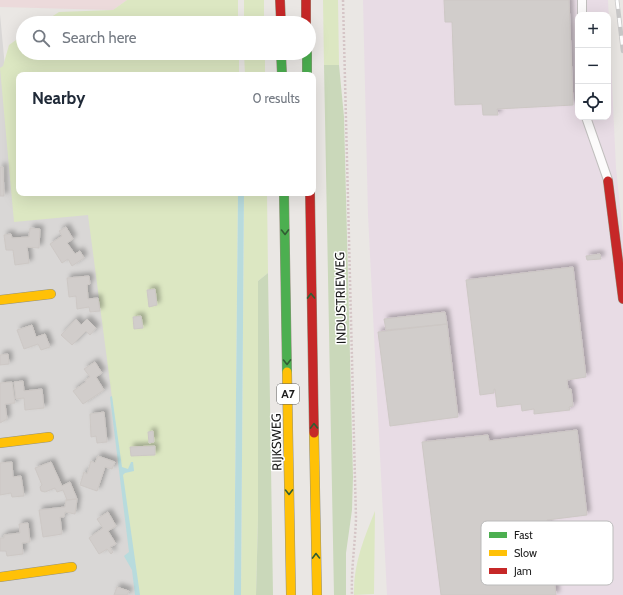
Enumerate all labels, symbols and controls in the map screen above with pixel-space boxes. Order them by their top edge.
map controls [575,12,611,120]
button: + [575,12,611,48]
search box [16,16,316,60]
icon: search [30,27,52,49]
text: Search here [62,29,137,47]
button: − [575,48,611,84]
button: locate [575,84,611,120]
text: Nearby [32,88,85,108]
text: 0 results [252,90,300,106]
one-way arrow [281,229,289,235]
street label: INDUSTRIEWEG [331,251,349,344]
one-way arrow [307,293,316,299]
one-way arrow [283,359,291,365]
road number: A7 [277,384,299,404]
street label: RIJKSWEG [267,413,284,471]
one-way arrow [310,423,318,429]
one-way arrow [285,489,294,495]
legend [481,521,613,585]
text: Fast [514,528,533,542]
text: Slow [514,546,537,560]
one-way arrow [312,553,320,559]
text: Jam [513,564,532,578]

